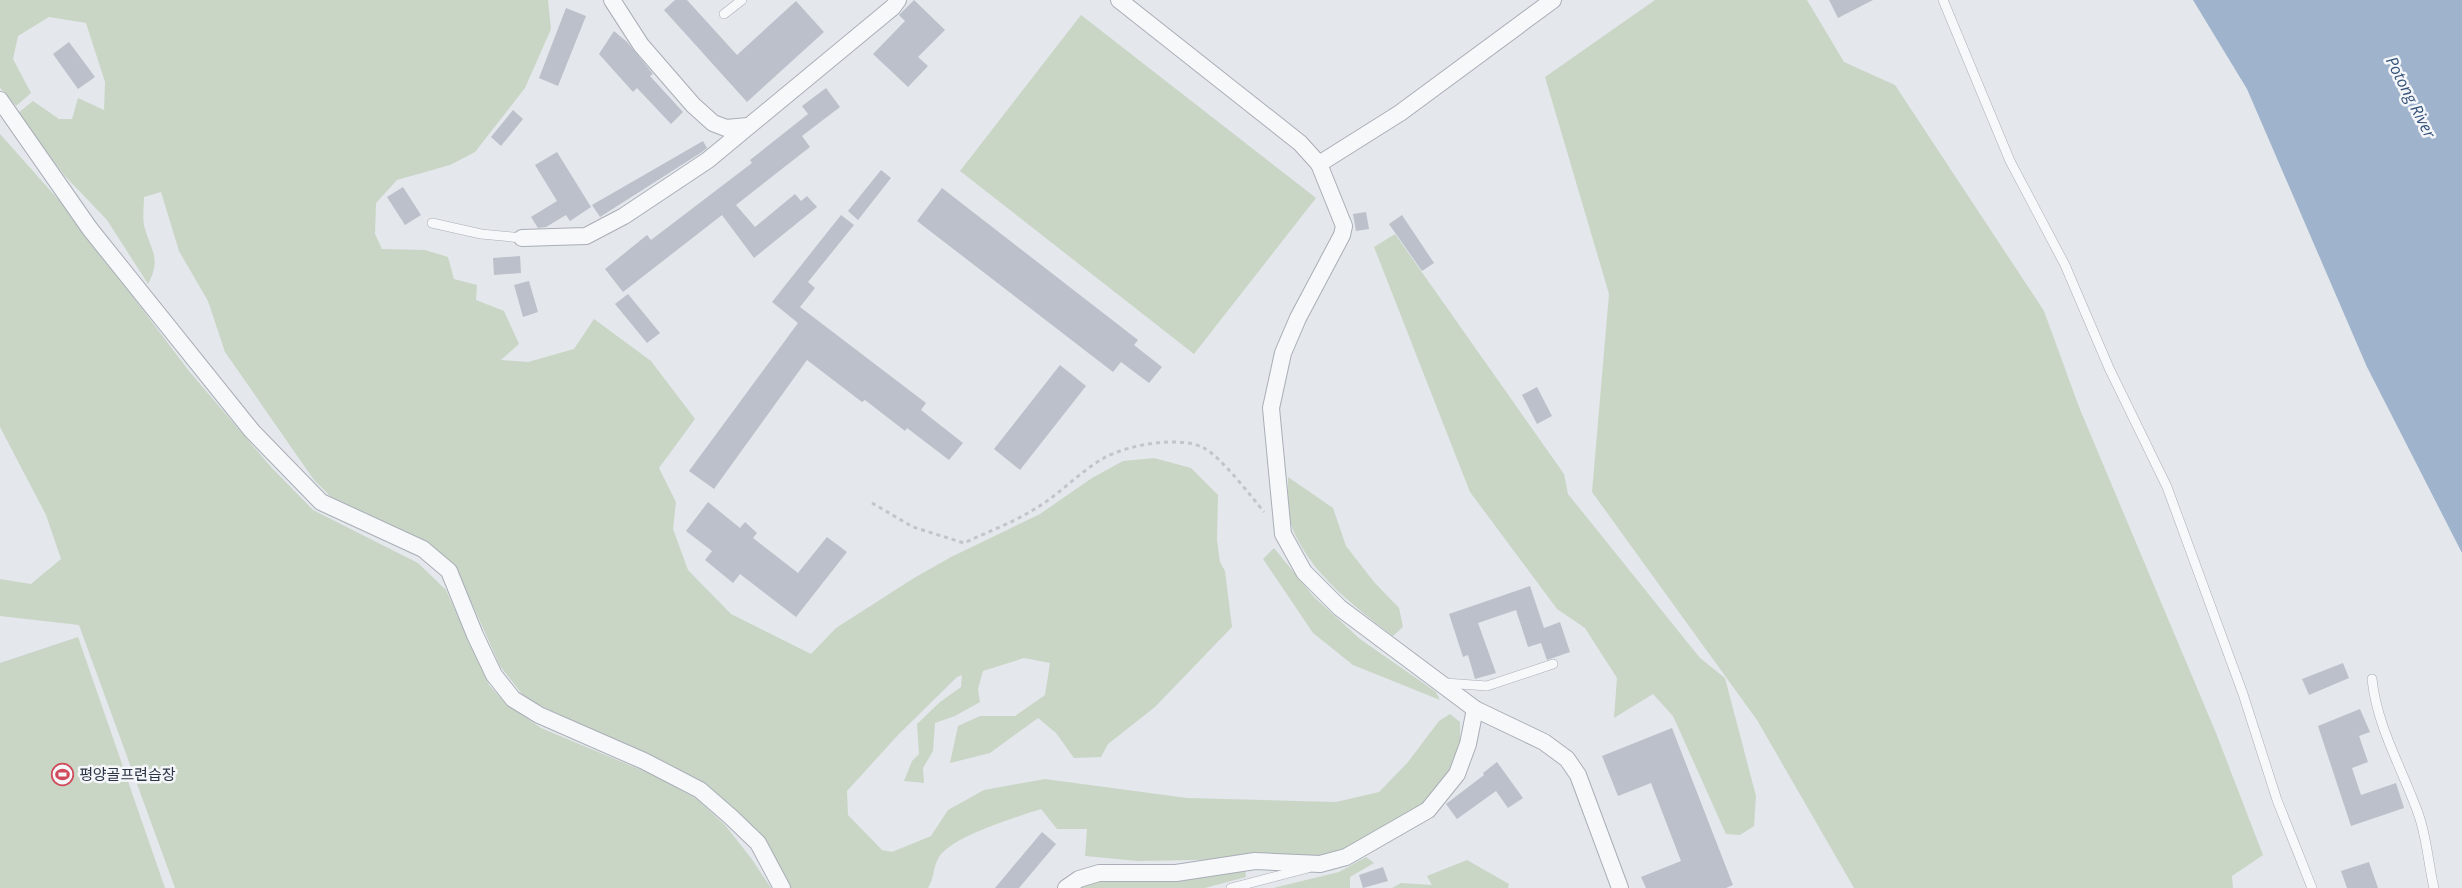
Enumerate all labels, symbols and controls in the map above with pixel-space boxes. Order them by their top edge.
water label: Potong River [2381,52,2441,142]
sports icon: 평양골프련습장 [51,763,75,787]
place label: 평양골프련습장 [79,764,176,784]

